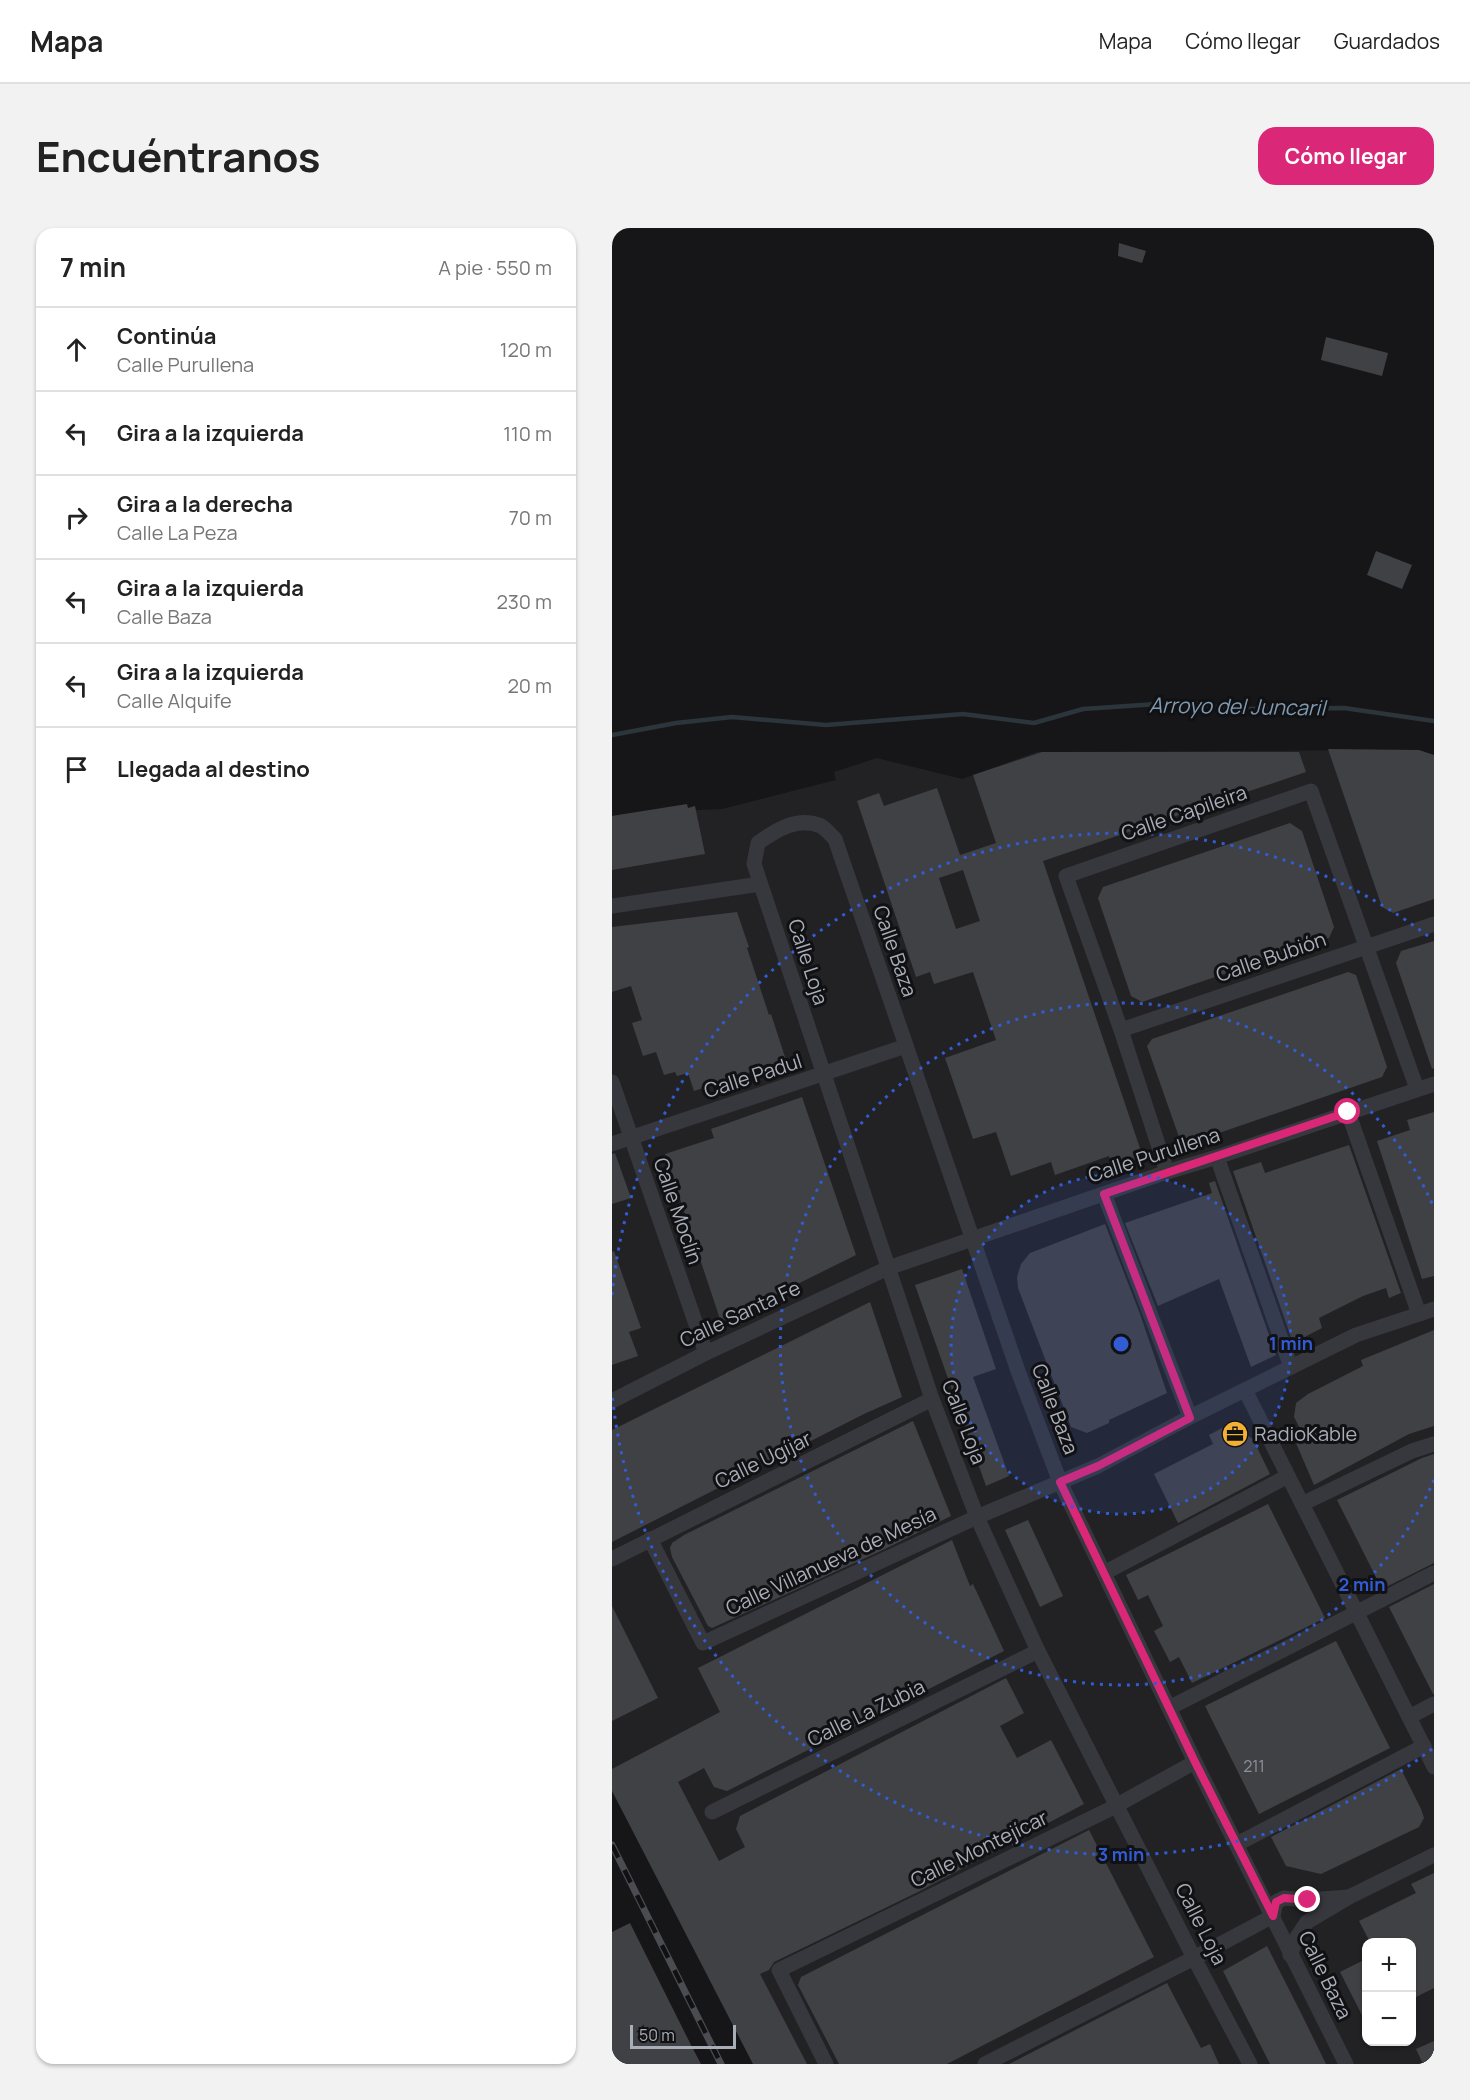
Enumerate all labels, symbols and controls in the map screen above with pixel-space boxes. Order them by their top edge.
text: Mapa [30,22,103,60]
text: Mapa [1099,27,1152,55]
text: Cómo llegar [1185,27,1301,55]
text: Guardados [1334,27,1440,55]
text: Encuéntranos [36,127,321,185]
button: Cómo llegar [1258,127,1434,185]
text: 7 min [60,249,126,285]
text: A pie · 550 m [438,254,552,281]
text: Continúa [117,321,217,351]
icon: ahead [60,333,93,366]
text: 120 m [500,336,552,363]
text: Calle Purullena [117,351,254,378]
icon: left [60,417,93,450]
text: Gira a la izquierda [117,418,304,448]
text: 110 m [503,420,552,447]
text: Gira a la derecha [117,489,293,519]
icon: right [60,501,93,534]
text: 70 m [509,504,552,531]
text: Calle La Peza [117,519,238,546]
text: Gira a la izquierda [117,573,304,603]
icon: left [60,585,93,618]
text: 230 m [496,588,552,615]
text: Calle Baza [117,603,212,630]
text: Gira a la izquierda [117,657,304,687]
icon: left [60,669,93,702]
text: 20 m [507,672,552,699]
text: Calle Alquife [117,687,232,714]
water label: Arroyo del Juncaril [1149,690,1329,722]
icon: arrive [60,753,93,786]
text: Llegada al destino [117,754,310,784]
street label: Calle Capileira [1117,778,1250,847]
street label: Calle Baza [867,902,924,1000]
street label: Calle Loja [782,916,835,1008]
street label: Calle Bubión [1212,925,1330,988]
street label: Calle Padul [700,1047,805,1104]
route start [1334,1098,1360,1124]
street label: Calle Purullena [1084,1120,1223,1189]
street label: Calle Moclín [648,1154,709,1268]
street label: Calle Santa Fe [675,1274,805,1353]
text: 1 min [1269,1331,1313,1355]
centre of rings [1111,1334,1131,1354]
street label: Calle Baza [1026,1360,1085,1458]
street label: Calle Loja [936,1376,993,1468]
office icon: RadioKable [1220,1419,1250,1449]
place label: RadioKable [1254,1420,1357,1447]
street label: Calle Ugíjar [710,1425,816,1495]
street label: Calle Villanueva de Mesía [721,1500,940,1621]
text: 2 min [1339,1572,1385,1596]
street label: Calle La Zubia [803,1672,929,1753]
house number: 211 [1243,1755,1265,1777]
street label: Calle Montejícar [906,1804,1052,1893]
text: 3 min [1098,1842,1144,1866]
street label: Calle Loja [1169,1878,1234,1969]
route end [1294,1886,1320,1912]
street label: Calle Baza [1293,1926,1358,2023]
map controls [1362,1938,1416,2046]
button: + [1362,1938,1416,1992]
button: − [1362,1992,1416,2046]
scale bar [630,2022,736,2050]
text: 50 m [639,2024,675,2046]

